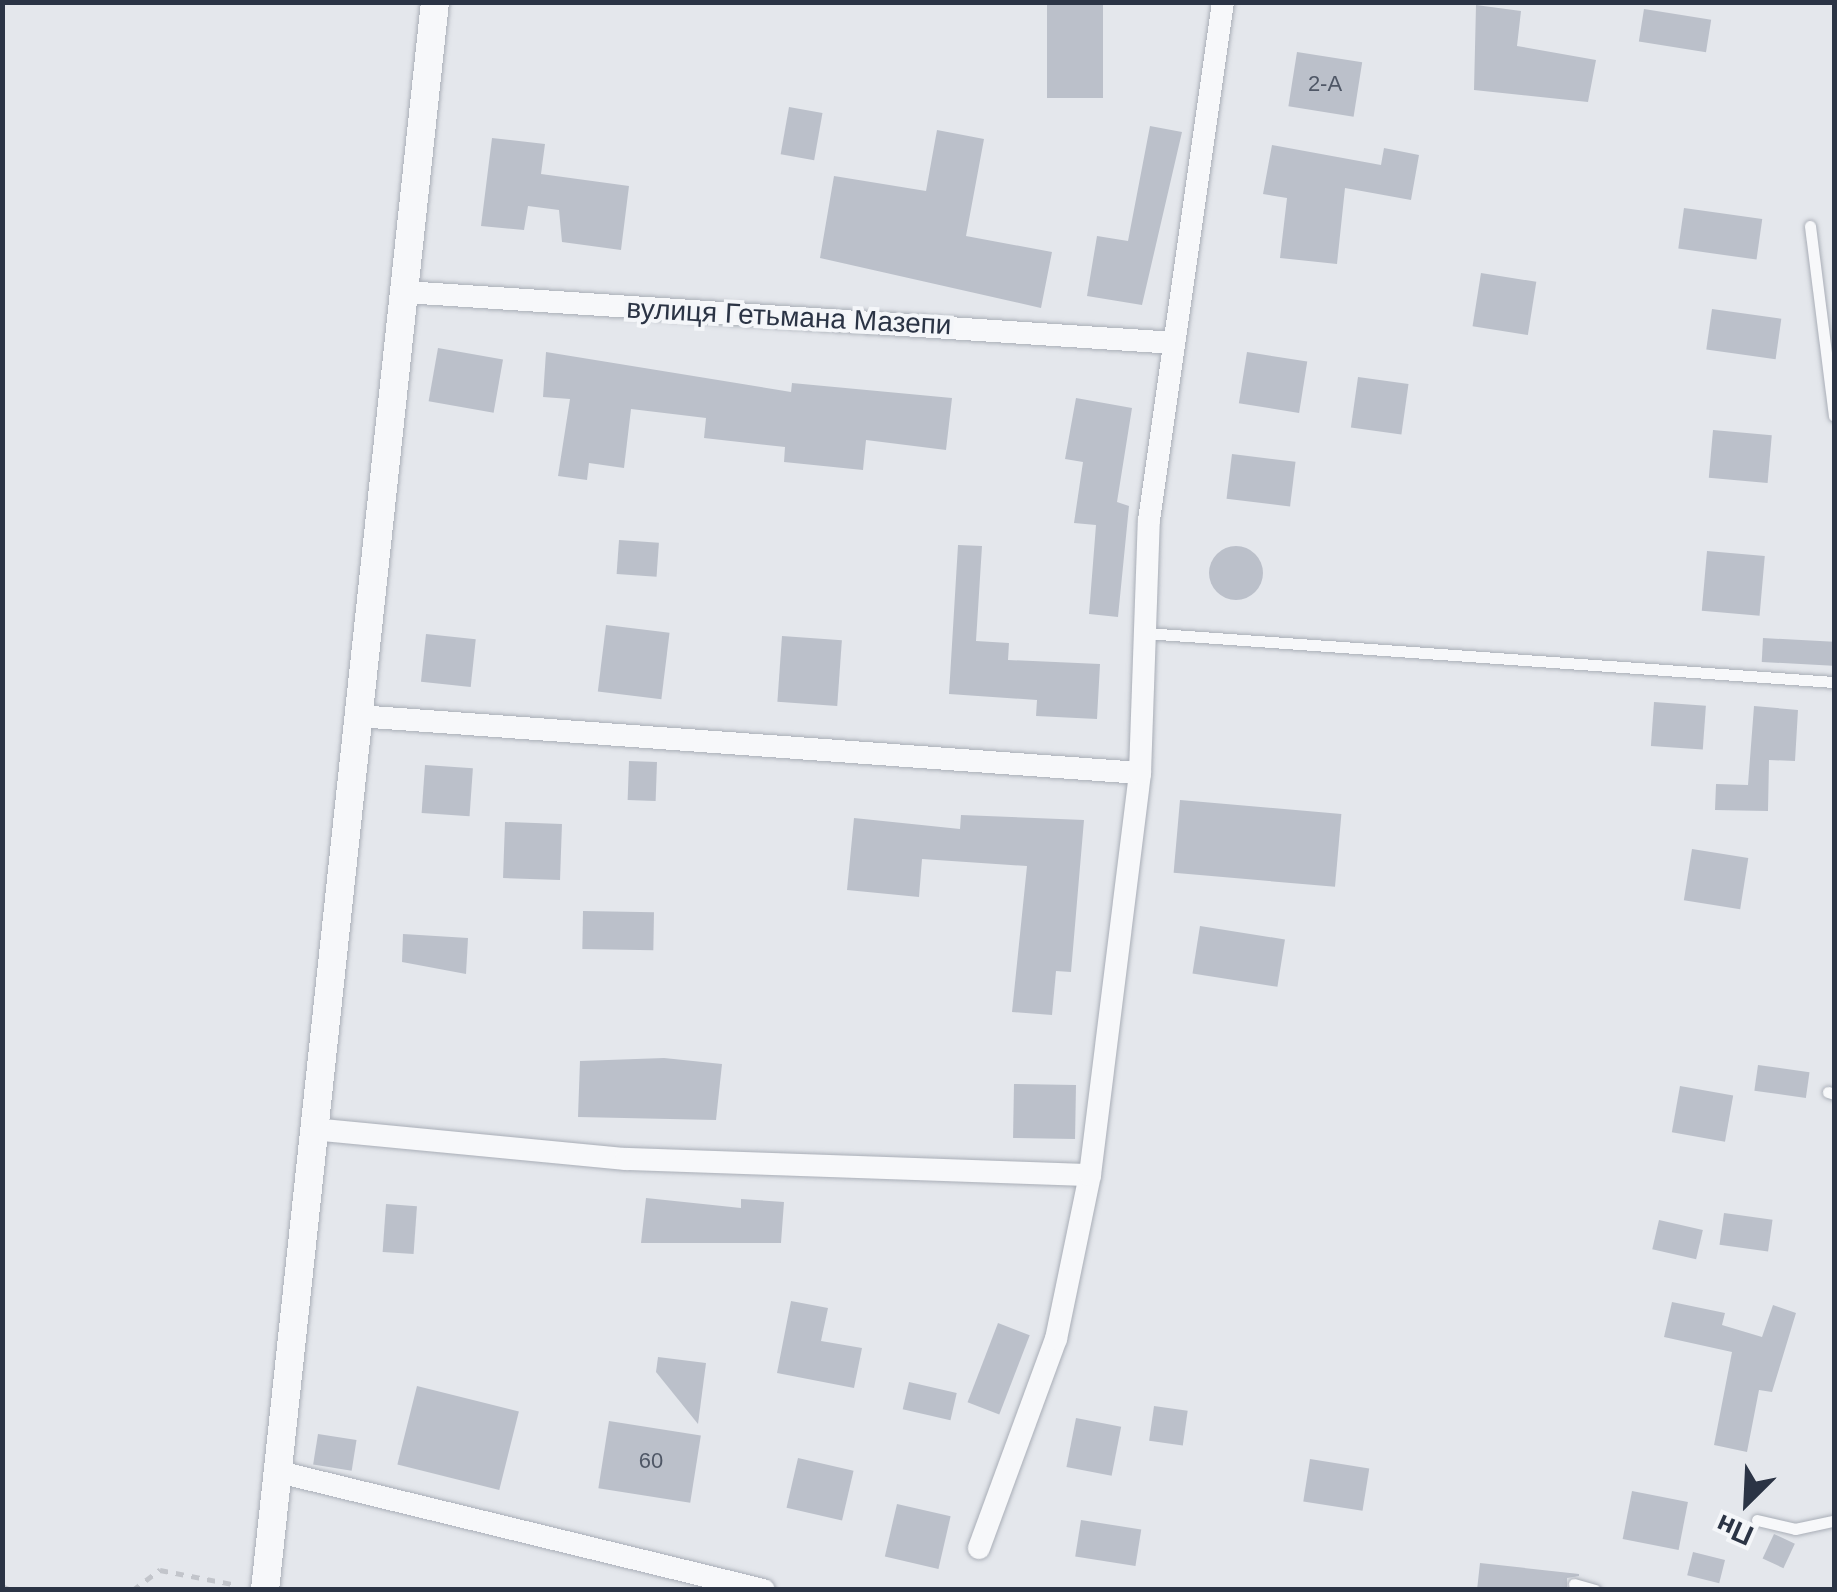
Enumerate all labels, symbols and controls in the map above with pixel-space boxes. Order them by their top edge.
house number: 2-А [1308,71,1342,97]
street label: вулиця Гетьмана Мазепи [626,292,952,342]
house number: 60 [639,1448,663,1474]
north arrow [1697,1452,1797,1552]
text: Пн [1711,1508,1758,1552]

